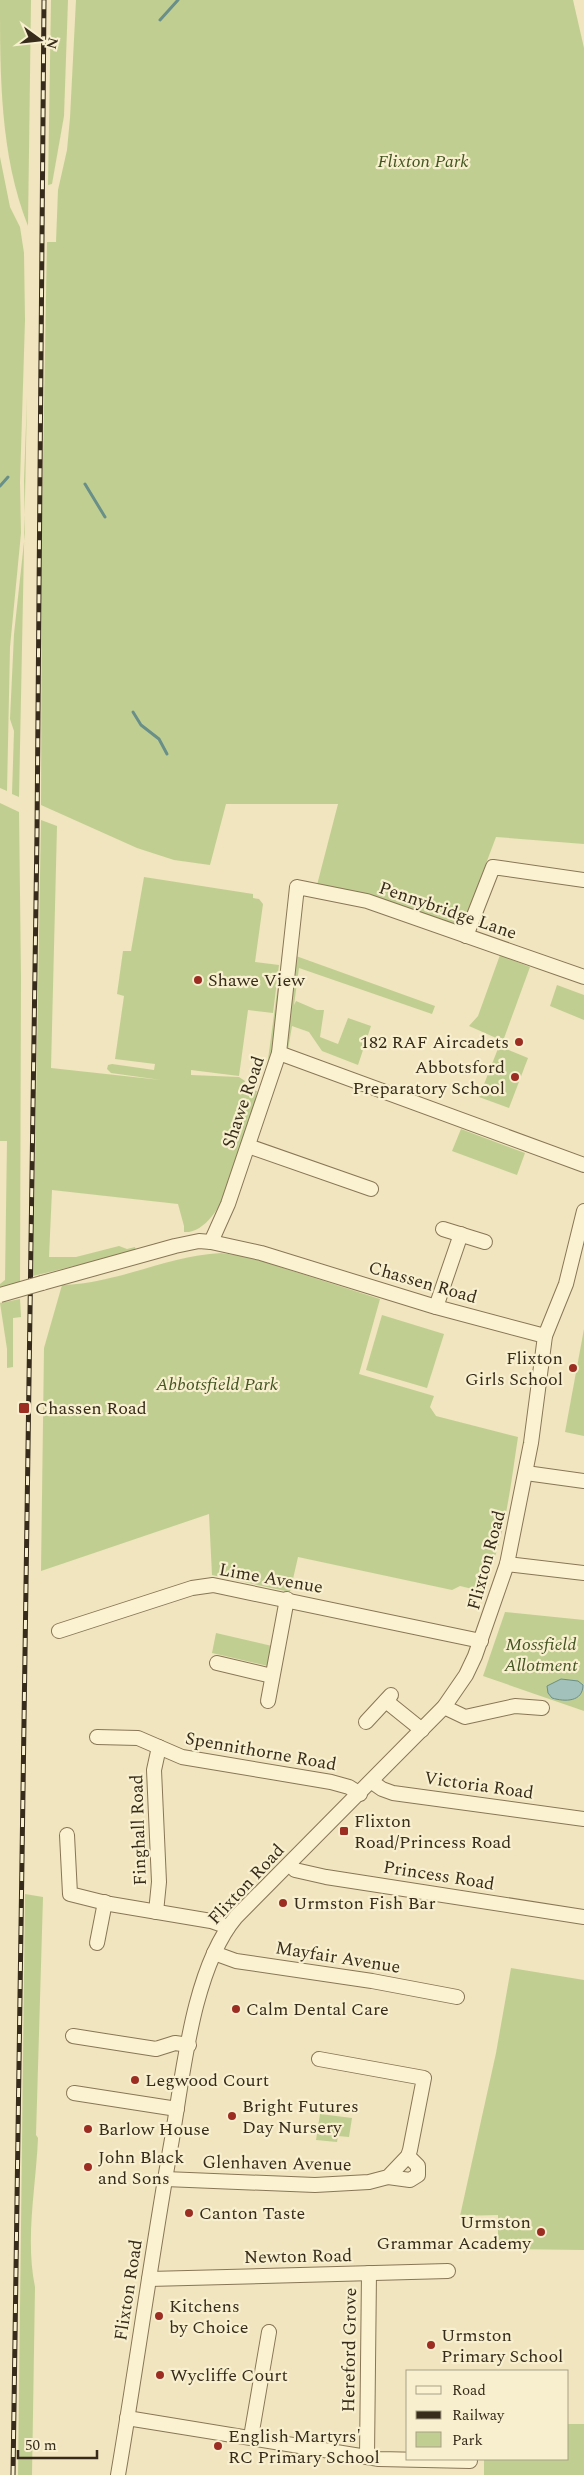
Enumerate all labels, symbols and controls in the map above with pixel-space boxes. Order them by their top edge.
north arrow [15,15,65,65]
text: N [40,35,64,51]
park label: Flixton Park [377,148,469,175]
street label: Pennybridge Lane [375,874,521,947]
place label: Shawe View [208,967,305,994]
marker: Shawe View [192,974,204,986]
place label: 182 RAF Aircadets [360,1029,509,1056]
marker: 182 RAF Aircadets [513,1036,525,1048]
street label: Shawe Road [215,1052,272,1152]
place label: Abbotsford Preparatory School [352,1054,505,1102]
marker: Abbotsford Preparatory School [509,1071,521,1083]
street label: Chassen Road [365,1254,480,1311]
place label: Flixton Girls School [465,1345,563,1393]
marker: Flixton Girls School [567,1362,579,1374]
park label: Abbotsfield Park [155,1371,279,1398]
place label: Chassen Road [35,1395,147,1422]
marker: Chassen Road [17,1401,31,1415]
street label: Flixton Road [460,1507,513,1613]
street label: Lime Avenue [217,1556,325,1601]
park label: Mossfield Allotment [503,1631,578,1679]
street label: Spennithorne Road [183,1725,339,1778]
street label: Victoria Road [422,1764,535,1807]
street label: Finghall Road [123,1774,154,1886]
place label: Flixton Road/Princess Road [354,1808,511,1856]
marker: Flixton Road/Princess Road [338,1825,350,1837]
street label: Flixton Road [202,1838,291,1931]
street label: Princess Road [381,1853,497,1898]
place label: Urmston Fish Bar [293,1890,436,1917]
marker: Urmston Fish Bar [277,1897,289,1909]
street label: Mayfair Avenue [273,1934,402,1981]
place label: Calm Dental Care [246,1996,389,2023]
marker: Calm Dental Care [230,2003,242,2015]
place label: Legwood Court [145,2067,269,2094]
marker: Legwood Court [129,2074,141,2086]
place label: Bright Futures Day Nursery [242,2093,359,2141]
marker: Bright Futures Day Nursery [226,2110,238,2122]
place label: Barlow House [98,2116,210,2143]
marker: Barlow House [82,2123,94,2135]
place label: John Black and Sons [98,2144,184,2192]
street label: Glenhaven Avenue [202,2149,352,2178]
marker: John Black and Sons [82,2161,94,2173]
place label: Canton Taste [199,2200,305,2227]
marker: Canton Taste [183,2207,195,2219]
place label: Urmston Grammar Academy [376,2209,532,2257]
marker: Urmston Grammar Academy [535,2226,547,2238]
street label: Flixton Road [107,2238,150,2343]
street label: Newton Road [244,2242,352,2271]
street label: Hereford Grove [335,2287,364,2413]
place label: Kitchens by Choice [169,2293,248,2341]
marker: Kitchens by Choice [153,2310,165,2322]
place label: Urmston Primary School [441,2322,563,2370]
marker: Urmston Primary School [425,2339,437,2351]
place label: Wycliffe Court [170,2362,288,2389]
marker: Wycliffe Court [154,2369,166,2381]
legend [406,2370,569,2460]
text: Road [452,2379,486,2402]
text: Railway [452,2404,505,2427]
place label: English Martyrs' RC Primary School [228,2423,380,2471]
scale bar [18,2428,96,2460]
text: Park [452,2429,483,2452]
text: 50 m [25,2434,57,2457]
marker: English Martyrs' RC Primary School [212,2440,224,2452]

